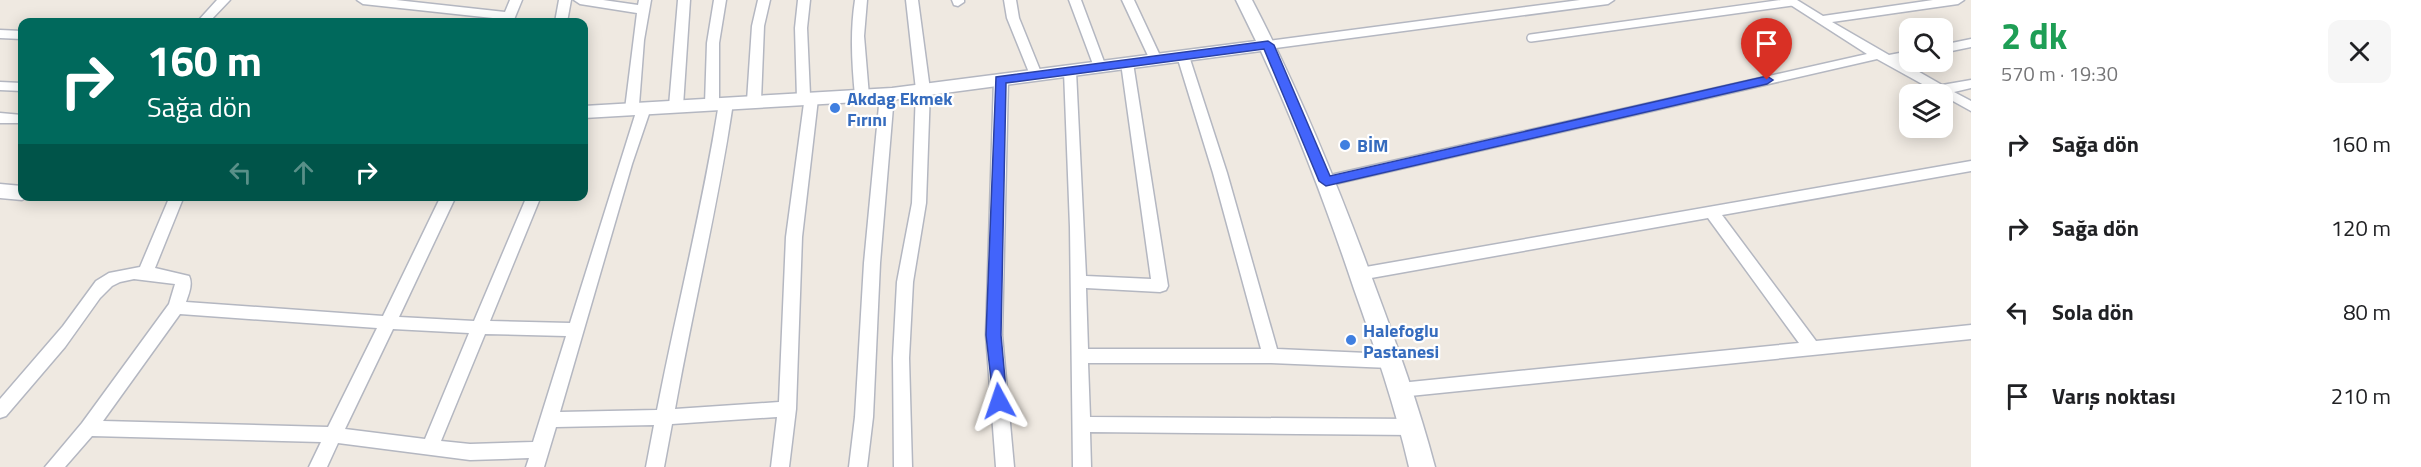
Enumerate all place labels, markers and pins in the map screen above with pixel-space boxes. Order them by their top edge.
pin [1741,18,1792,80]
place label: Akdag Ekmek Fırını [847,85,953,133]
marker: Akdag Ekmek Fırını [828,101,842,115]
place label: BİM [1357,132,1389,159]
marker: BİM [1338,138,1352,152]
place label: Halefoglu Pastanesi [1363,317,1439,365]
marker: Halefoglu Pastanesi [1344,333,1358,347]

